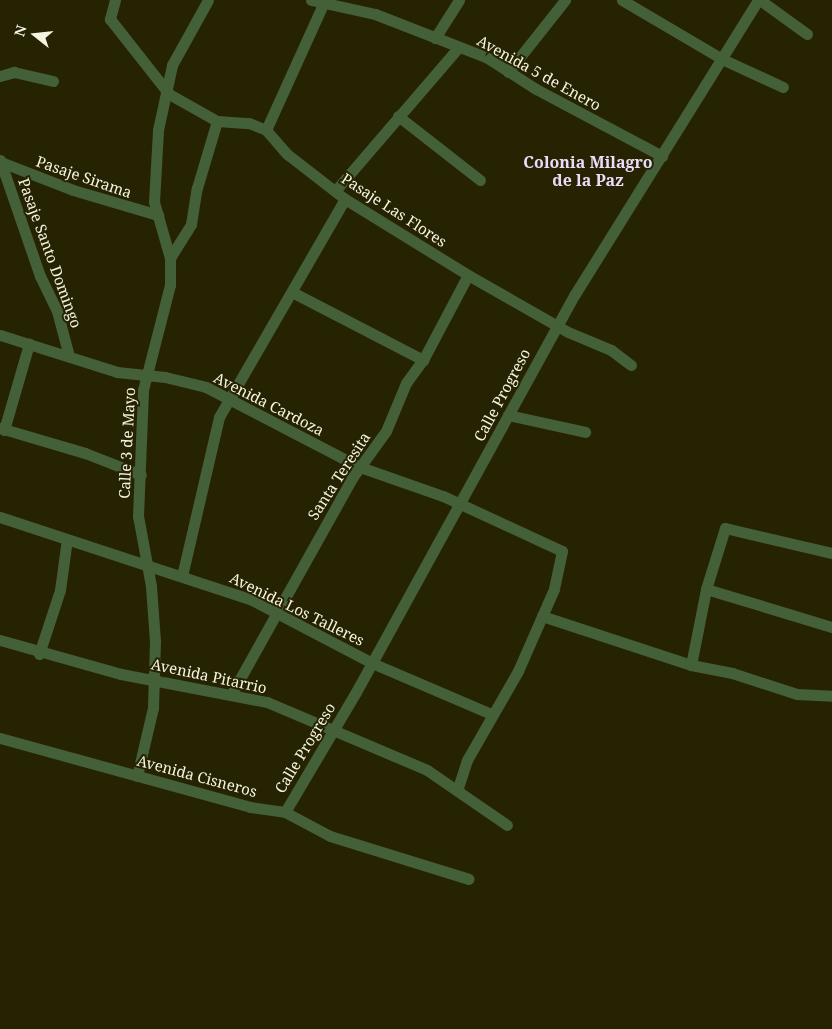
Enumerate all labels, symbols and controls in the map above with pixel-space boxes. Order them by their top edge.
north arrow [10,10,60,60]
text: N [9,23,31,39]
street label: Avenida 5 de Enero [474,32,604,114]
street label: Pasaje Sirama [34,152,134,202]
district label: Colonia Milagro de la Paz [523,152,653,190]
street label: Pasaje Las Flores [338,169,450,251]
street label: Pasaje Santo Domingo [14,176,86,330]
street label: Calle Progreso [470,346,534,444]
street label: Avenida Cardoza [211,368,327,440]
street label: Calle 3 de Mayo [115,387,139,499]
street label: Santa Teresita [304,429,374,523]
street label: Avenida Los Talleres [227,569,367,649]
street label: Avenida Pitarrio [150,655,268,697]
street label: Calle Progreso [271,700,339,796]
street label: Avenida Cisneros [135,751,259,801]

